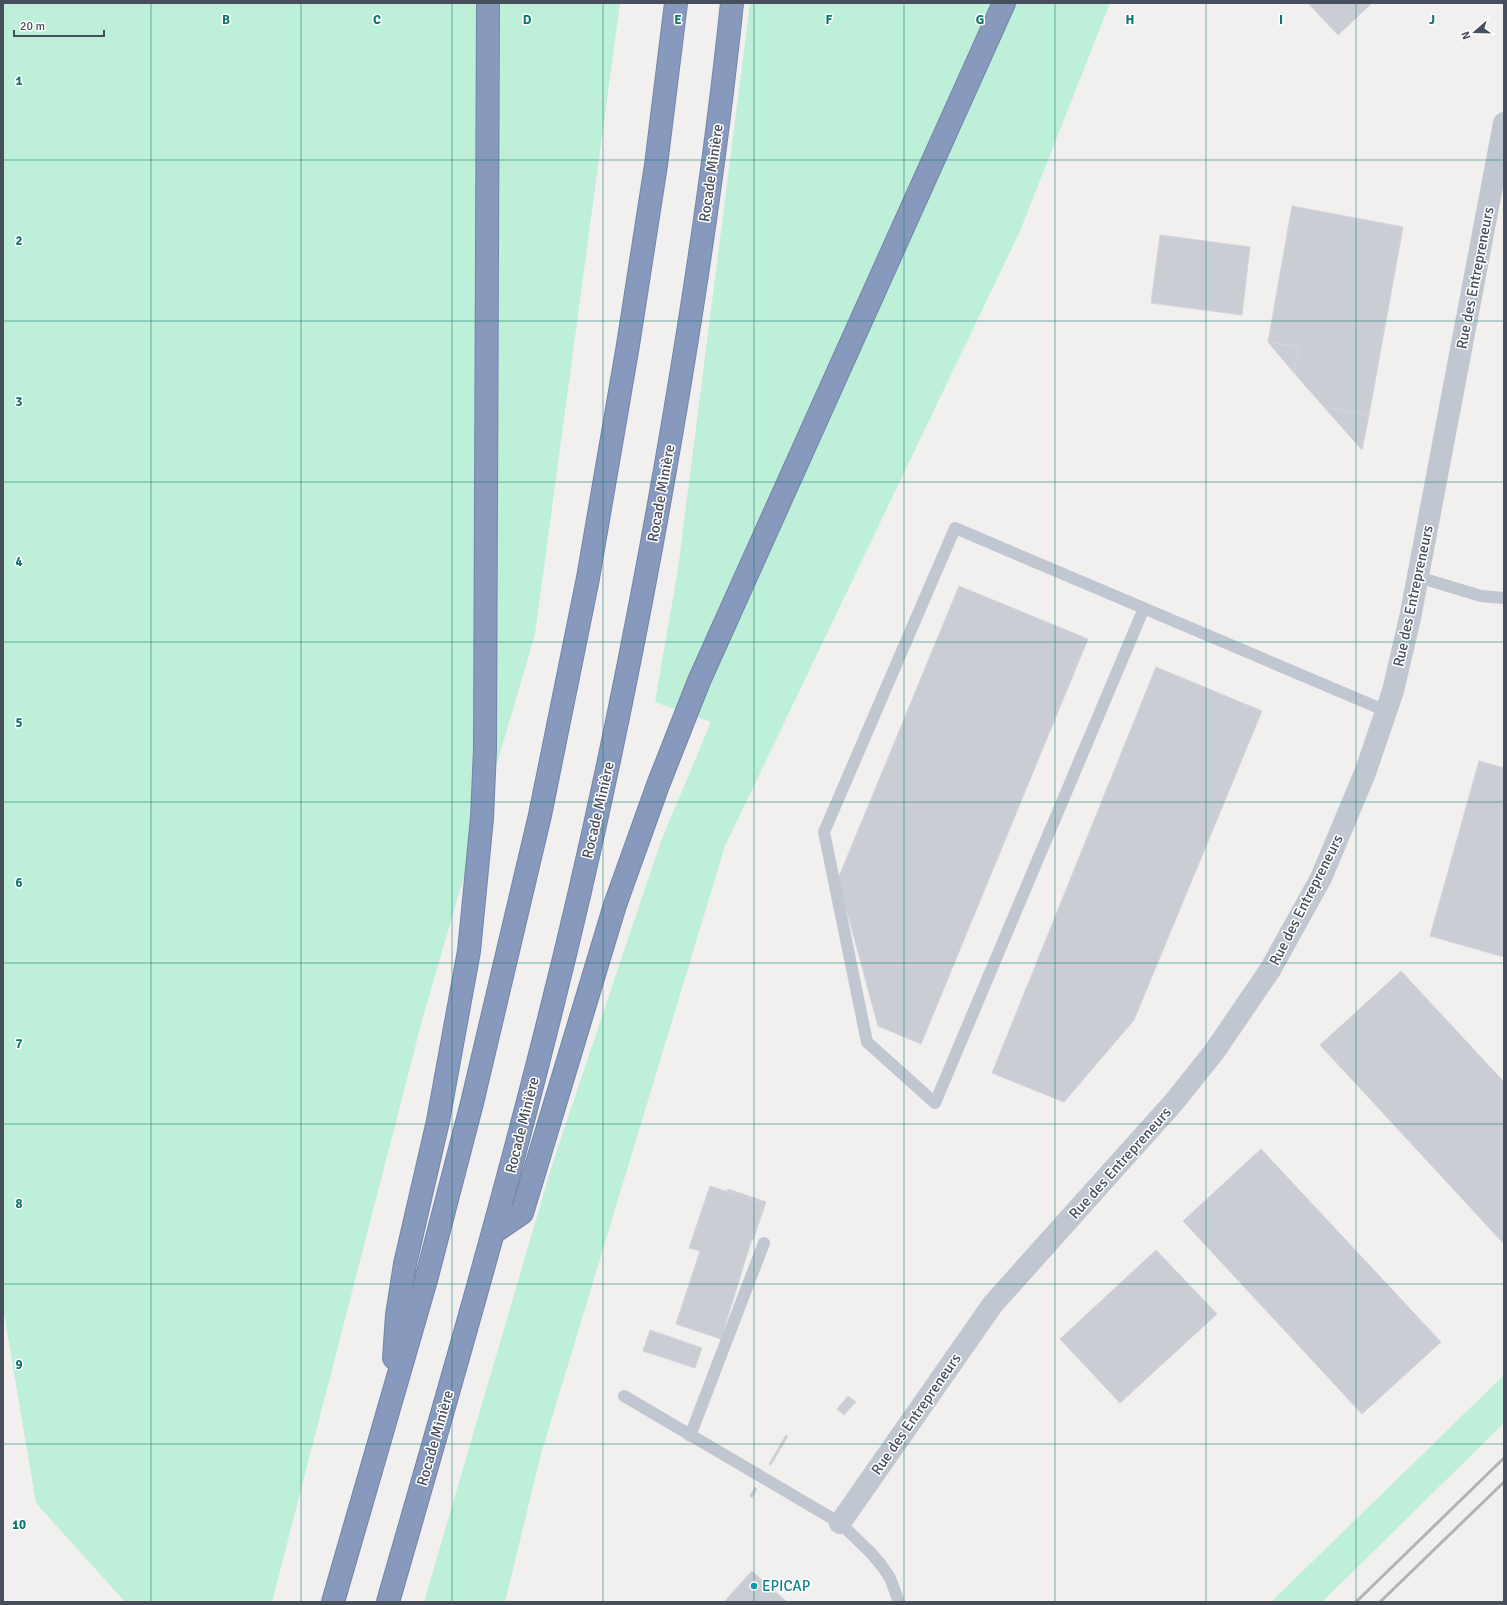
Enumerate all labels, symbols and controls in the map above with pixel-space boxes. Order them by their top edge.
scale bar [14,12,104,38]
text: B [222,12,230,28]
text: C [373,12,381,28]
text: D [523,12,532,28]
text: E [674,12,682,28]
text: F [826,12,833,28]
text: G [976,12,984,28]
text: H [1126,12,1134,28]
text: I [1279,12,1283,28]
text: J [1429,12,1435,28]
north arrow [1455,12,1495,52]
text: 20 m [20,19,45,34]
text: N [1459,29,1473,41]
text: 1 [15,73,23,89]
street label: Rocade Minière [695,123,727,223]
street label: Rue des Entrepreneurs [1452,205,1498,351]
text: 2 [15,233,23,249]
text: 3 [15,394,23,410]
street label: Rocade Minière [644,443,678,543]
street label: Rue des Entrepreneurs [1389,523,1437,668]
text: 4 [15,554,23,570]
text: 5 [15,715,23,731]
street label: Rocade Minière [578,760,618,860]
street label: Rue des Entrepreneurs [1265,831,1347,968]
text: 6 [15,875,23,891]
text: 7 [15,1036,23,1052]
street label: Rocade Minière [501,1075,543,1175]
street label: Rue des Entrepreneurs [1065,1103,1175,1223]
text: 8 [15,1196,23,1212]
street label: Rue des Entrepreneurs [867,1349,965,1478]
text: 9 [15,1357,23,1373]
street label: Rocade Minière [413,1388,457,1488]
text: 10 [12,1517,26,1533]
place label: EPICAP [762,1577,810,1595]
marker: EPICAP [749,1581,759,1591]

